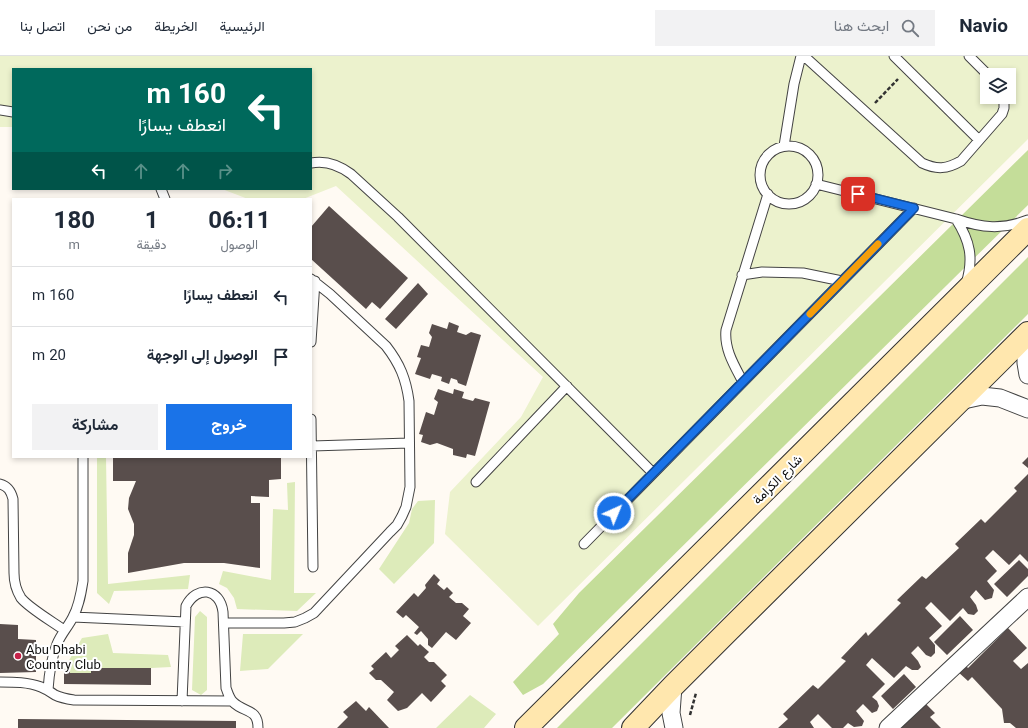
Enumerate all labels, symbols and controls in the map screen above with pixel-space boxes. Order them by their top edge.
search box [655,10,935,46]
text: Navio [959,13,1008,42]
text: ابحث هنا [834,16,889,39]
text: اتصل بنا [20,17,65,39]
text: من نحن [87,17,132,39]
text: الخريطة [154,17,198,39]
text: الرئيسية [220,17,265,39]
icon: search [899,17,921,39]
map controls [980,68,1016,104]
button: layers [980,68,1016,104]
text: 160 m [146,74,226,118]
icon: left [240,84,292,136]
text: انعطف يسارًا [138,113,226,141]
icon: left [88,160,110,182]
icon: ahead [130,160,152,182]
icon: ahead [172,160,194,182]
icon: right [214,160,236,182]
pin [841,177,875,211]
icon: arrive [847,183,869,205]
text: 180 [54,203,95,241]
text: 1 [145,203,158,241]
text: 06:11 [208,203,270,241]
text: m [69,236,80,256]
text: دقيقة [137,236,167,256]
text: الوصول [221,236,258,256]
text: 160 m [32,285,74,308]
text: انعطف يسارًا [183,285,258,308]
icon: left [270,286,292,308]
text: 20 m [32,345,66,368]
text: الوصول إلى الوجهة [147,345,258,368]
icon: arrive [270,346,292,368]
button: مشاركة [32,404,158,450]
button: خروج [166,404,292,450]
street label: شارع الكرامة [749,451,808,510]
position arrow [593,492,635,534]
place label: Abu Dhabi Country Club [26,641,101,676]
marker: Abu Dhabi Country Club [13,651,23,661]

